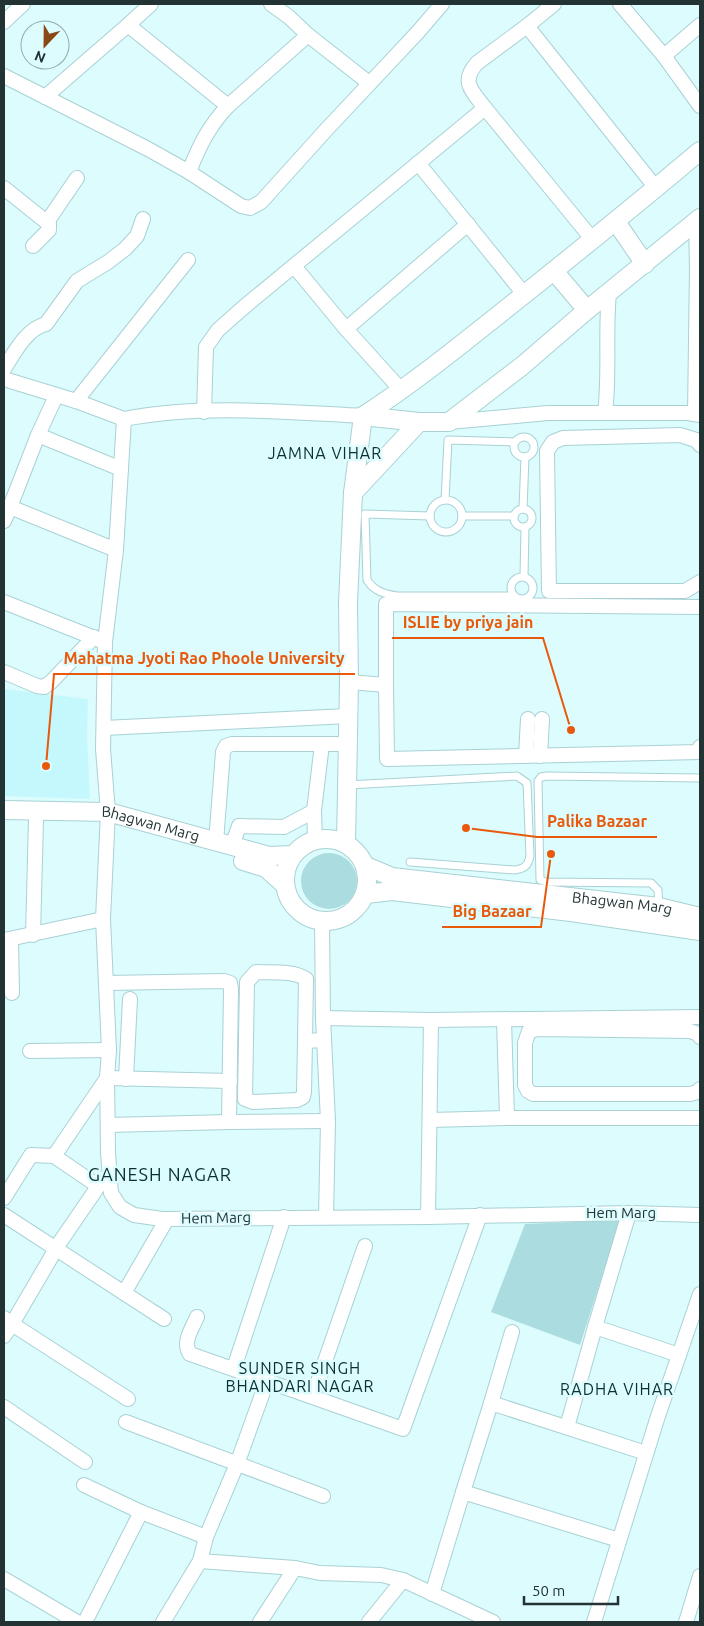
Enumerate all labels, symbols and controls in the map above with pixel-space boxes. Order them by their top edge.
north arrow [20,20,70,70]
text: N [32,48,48,66]
district label: JAMNA VIHAR [268,444,382,462]
callout: ISLIE by priya jain [392,607,543,638]
text: ISLIE by priya jain [403,613,533,631]
callout: Mahatma Jyoti Rao Phoole University [54,643,355,674]
text: Mahatma Jyoti Rao Phoole University [64,649,345,667]
street label: Bhagwan Marg [101,803,201,845]
callout: Palika Bazaar [537,806,657,837]
text: Palika Bazaar [547,812,647,830]
street label: Bhagwan Marg [571,888,674,918]
callout: Big Bazaar [442,896,541,927]
text: Big Bazaar [452,902,532,920]
district label: GANESH NAGAR [88,1164,232,1184]
street label: Hem Marg [586,1204,656,1221]
street label: Hem Marg [181,1208,251,1227]
district label: SUNDER SINGH BHANDARI NAGAR [225,1359,375,1395]
district label: RADHA VIHAR [560,1380,674,1398]
scale bar [524,1574,618,1606]
text: 50 m [532,1582,565,1599]

